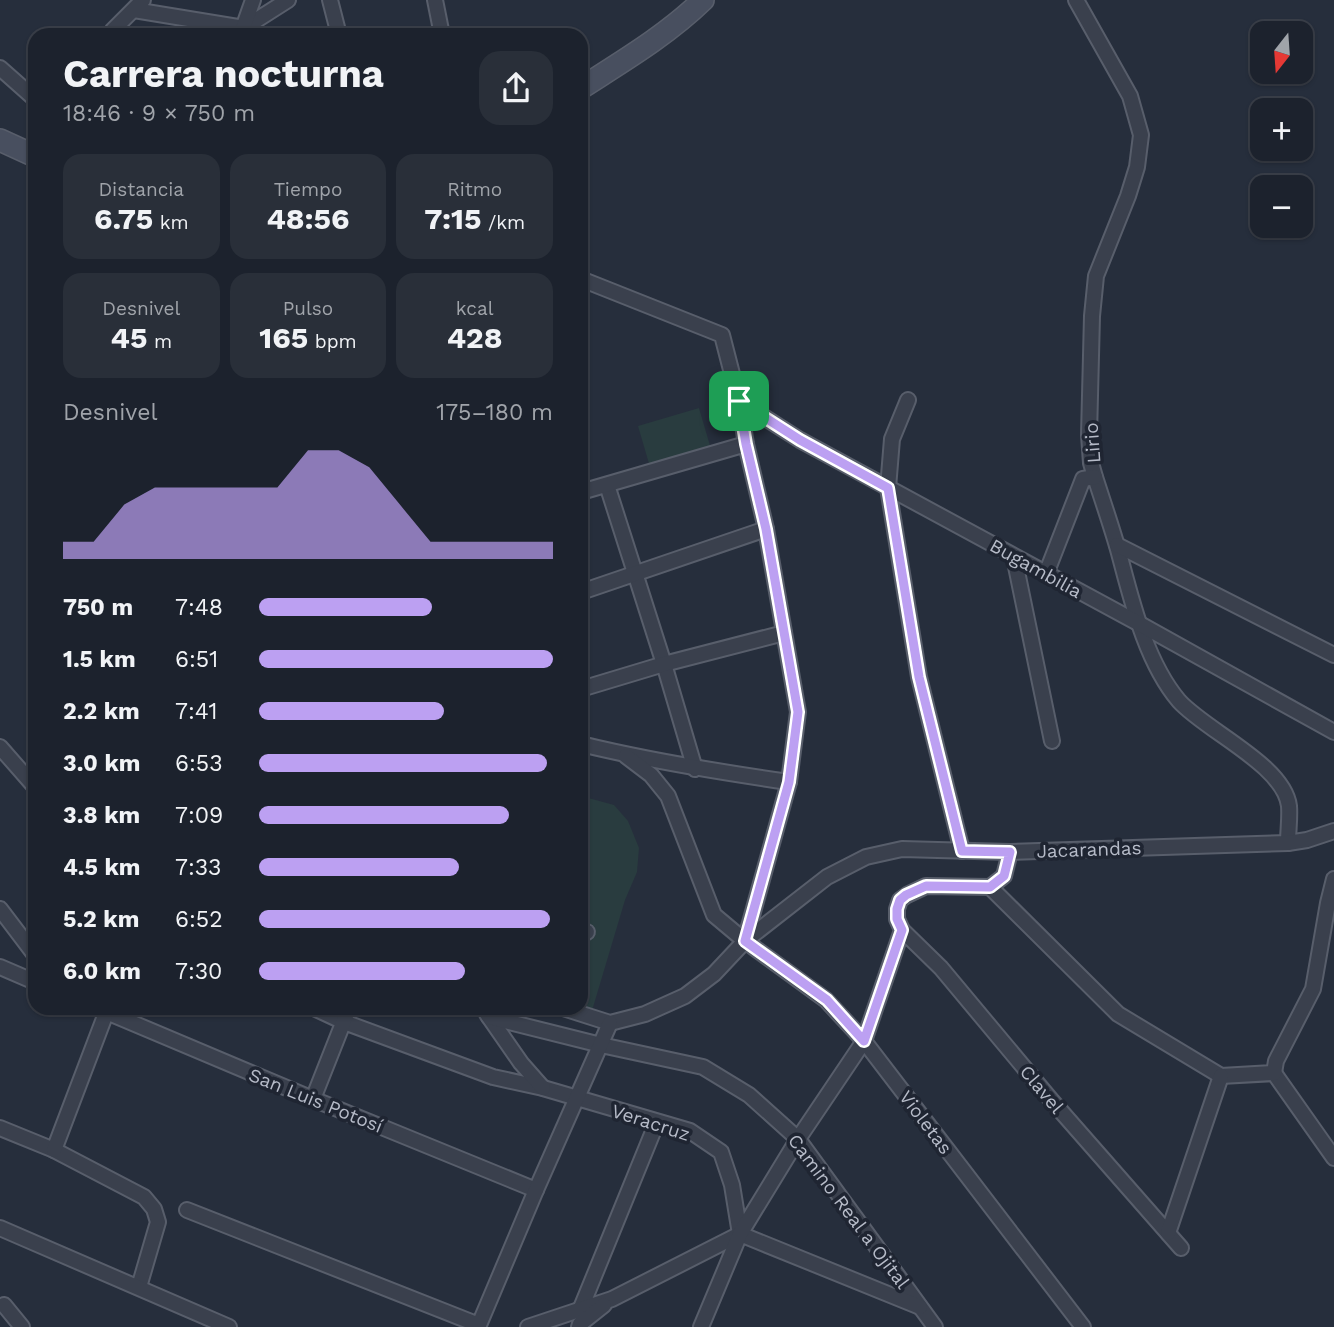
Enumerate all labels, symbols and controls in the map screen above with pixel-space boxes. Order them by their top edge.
north arrow [1250,21,1312,84]
map controls [1250,21,1313,238]
button: share [479,51,553,125]
text: Carrera nocturna [63,52,384,96]
button: + [1250,98,1313,161]
text: 18:46 · 9 × 750 m [63,100,255,127]
button: − [1250,175,1313,238]
text: Distancia [99,178,184,201]
text: Tiempo [274,178,342,201]
text: Ritmo [447,178,502,201]
text: 6.75 [94,201,153,236]
text: 48:56 [266,201,350,236]
text: 7:15 [424,201,481,236]
text: km [153,211,189,234]
text: /km [481,211,525,234]
text: Desnivel [102,297,180,320]
text: Pulso [283,297,333,320]
text: kcal [456,297,493,320]
text: 45 [111,320,147,355]
text: 165 [259,320,308,355]
text: 428 [447,320,503,355]
text: m [147,330,172,353]
text: bpm [308,330,357,353]
pin [709,371,769,431]
icon: arrive [720,382,758,420]
text: Desnivel [63,399,158,426]
text: 175–180 m [436,399,553,426]
street label: Lirio [1080,422,1105,464]
street label: Bugambilia [986,534,1086,603]
text: 750 m [63,594,133,621]
text: 7:48 [175,594,223,621]
text: 1.5 km [63,646,136,673]
text: 6:51 [175,646,218,673]
text: 2.2 km [63,698,140,725]
text: 7:41 [175,698,217,725]
text: 3.0 km [63,750,140,777]
text: 6:53 [175,750,223,777]
text: 3.8 km [63,802,140,829]
text: 7:09 [175,802,223,829]
street label: Jacarandas [1036,836,1142,863]
text: 4.5 km [63,854,140,881]
text: 7:33 [175,854,222,881]
text: 5.2 km [63,906,139,933]
text: 6:52 [175,906,223,933]
text: 6.0 km [63,958,141,985]
text: 7:30 [175,958,222,985]
street label: Clavel [1015,1061,1069,1118]
street label: San Luis Potosí [245,1063,386,1138]
street label: Violetas [894,1086,957,1159]
street label: Veracruz [609,1099,693,1146]
street label: Camino Real a Ojital [783,1129,914,1293]

